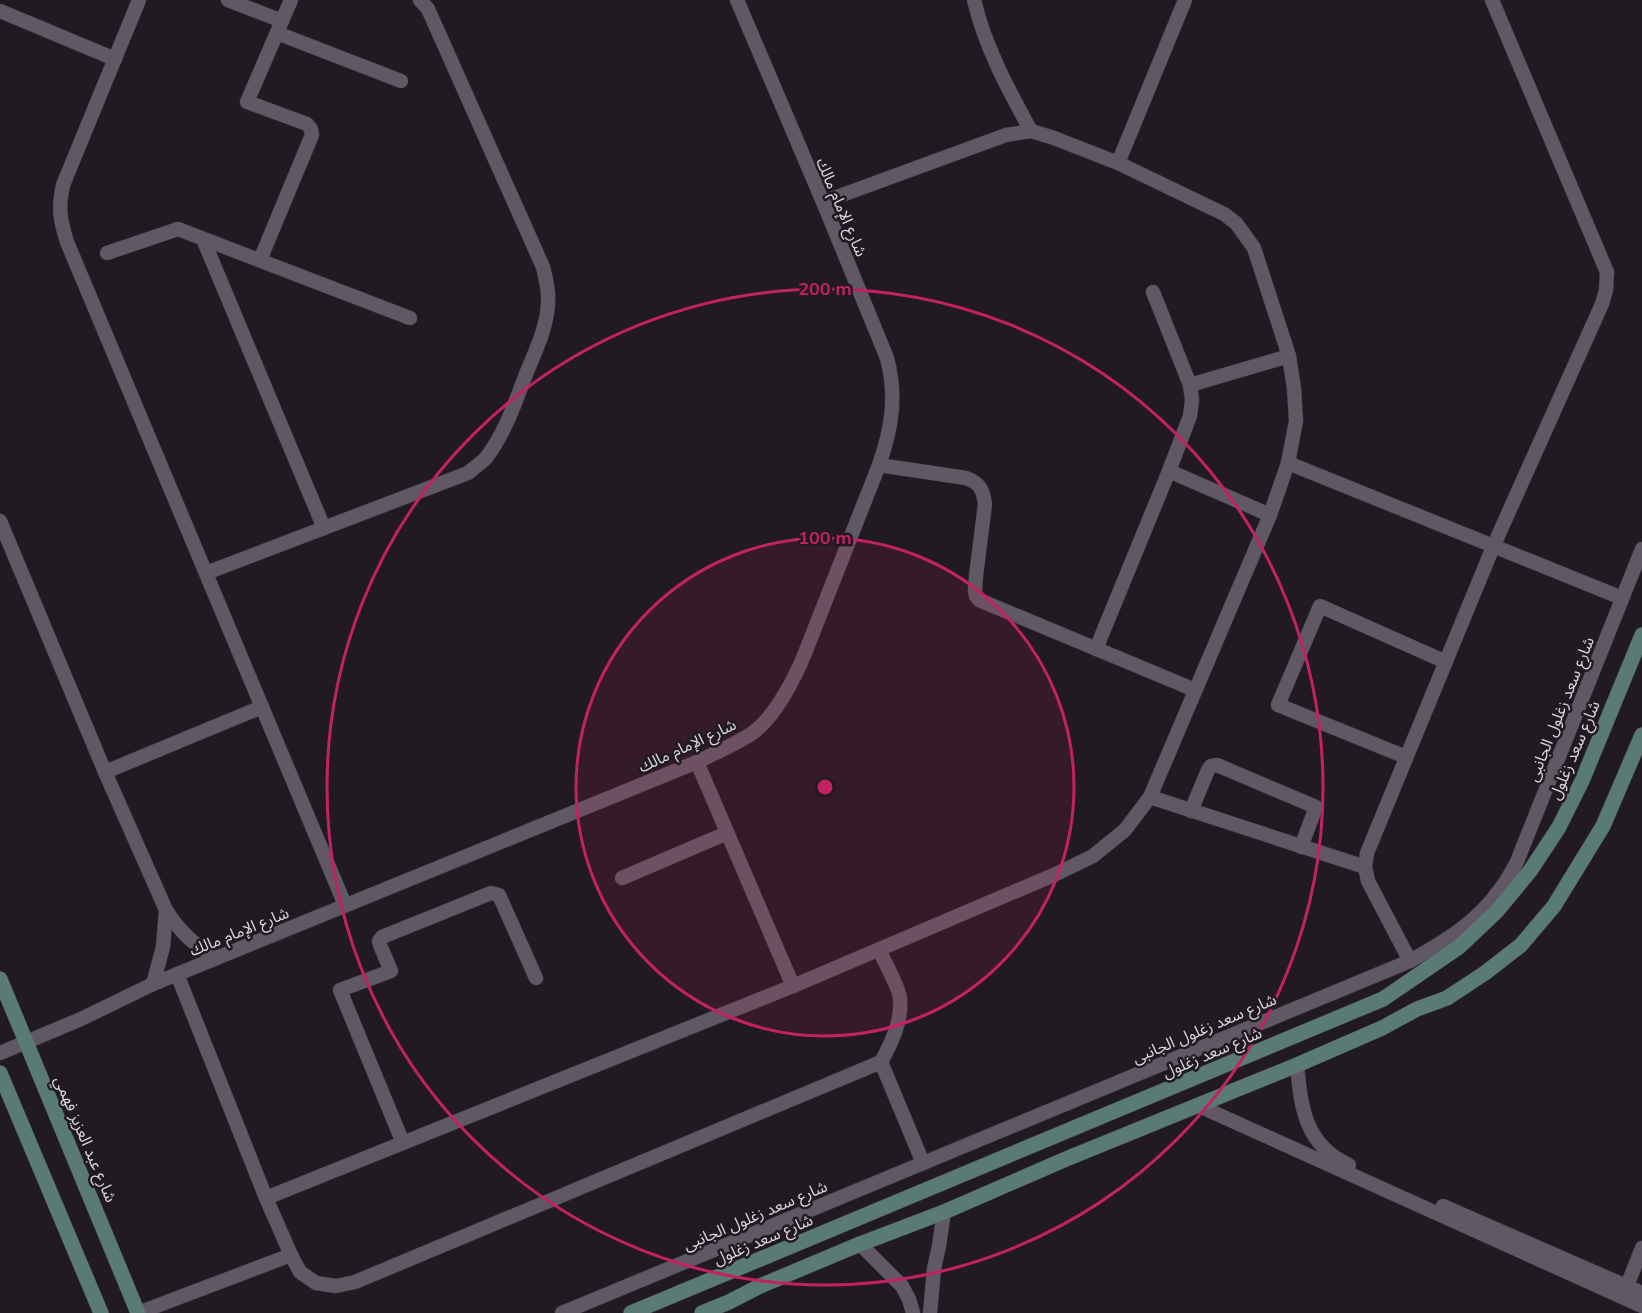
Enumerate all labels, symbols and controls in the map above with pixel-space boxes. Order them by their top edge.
street label: شارع الإمام مالك [809,155,872,261]
text: 200 m [798,277,852,300]
text: 100 m [798,526,852,549]
street label: شارع سعد زغلول الجانبى [1522,634,1598,784]
street label: شارع سعد زغلول [1544,697,1604,803]
street label: شارع الإمام مالك [635,714,740,779]
centre of rings [815,777,835,797]
street label: شارع الإمام مالك [186,902,293,963]
street label: شارع سعد زغلول الجانبى [1129,989,1279,1067]
street label: شارع سعد زغلول [1159,1022,1265,1082]
street label: شارع عبد العزيز فهمي [48,1073,122,1206]
street label: شارع سعد زغلول الجانبى [680,1176,830,1254]
street label: شارع سعد زغلول [710,1209,816,1269]

